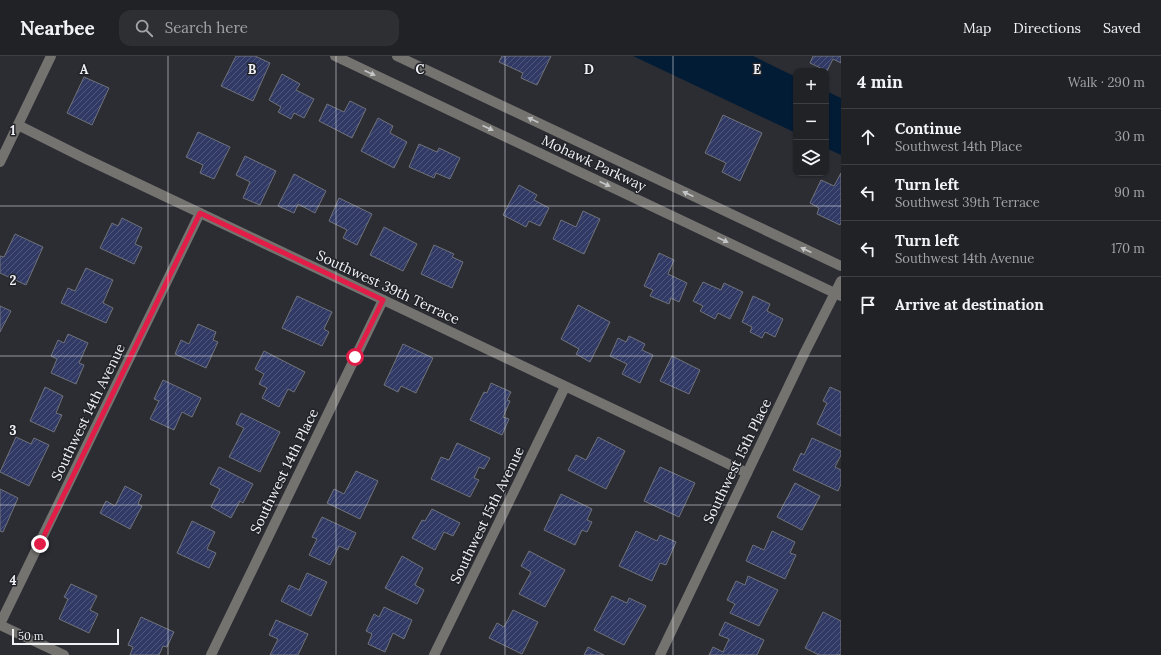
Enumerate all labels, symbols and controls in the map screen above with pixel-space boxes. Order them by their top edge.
search box [119,10,399,46]
text: Nearbee [20,16,95,40]
icon: search [133,17,155,39]
text: Search here [165,18,248,37]
text: Map [963,19,991,37]
text: Directions [1013,19,1081,37]
text: Saved [1103,19,1141,37]
text: A [80,61,89,78]
text: B [248,61,257,78]
text: C [416,61,425,78]
text: D [584,61,594,78]
text: E [753,61,761,78]
map controls [793,68,829,176]
button: + [793,68,829,104]
one-way arrow [365,70,376,76]
text: 4 min [857,71,903,93]
text: Walk · 290 m [1068,74,1145,91]
button: − [793,104,829,140]
one-way arrow [527,117,538,123]
text: Continue [895,119,961,138]
text: 1 [10,122,16,139]
one-way arrow [482,125,494,131]
icon: ahead [857,126,879,148]
text: 30 m [1115,128,1145,145]
street label: Mohawk Parkway [539,131,650,195]
text: Southwest 14th Place [895,138,1022,155]
button: layers [793,140,829,176]
text: Turn left [895,175,959,194]
one-way arrow [600,181,611,187]
icon: left [857,182,879,204]
text: 90 m [1114,184,1145,201]
one-way arrow [683,191,694,197]
text: Southwest 39th Terrace [895,194,1040,211]
text: Turn left [895,231,959,250]
one-way arrow [717,237,729,243]
icon: left [857,238,879,260]
text: 170 m [1111,240,1145,257]
street label: Southwest 39th Terrace [314,246,463,328]
one-way arrow [800,247,811,253]
text: Southwest 14th Avenue [895,250,1034,267]
text: 2 [10,272,17,289]
icon: arrive [857,294,879,316]
text: Arrive at destination [895,295,1044,314]
street label: Southwest 14th Avenue [47,340,129,483]
route start [346,348,364,366]
street label: Southwest 15th Place [699,395,775,527]
street label: Southwest 14th Place [246,405,322,537]
text: 3 [9,422,17,439]
street label: Southwest 15th Avenue [446,443,528,586]
route end [31,535,49,553]
text: 4 [9,572,17,589]
scale bar [12,627,119,646]
text: 50 m [18,629,44,643]

